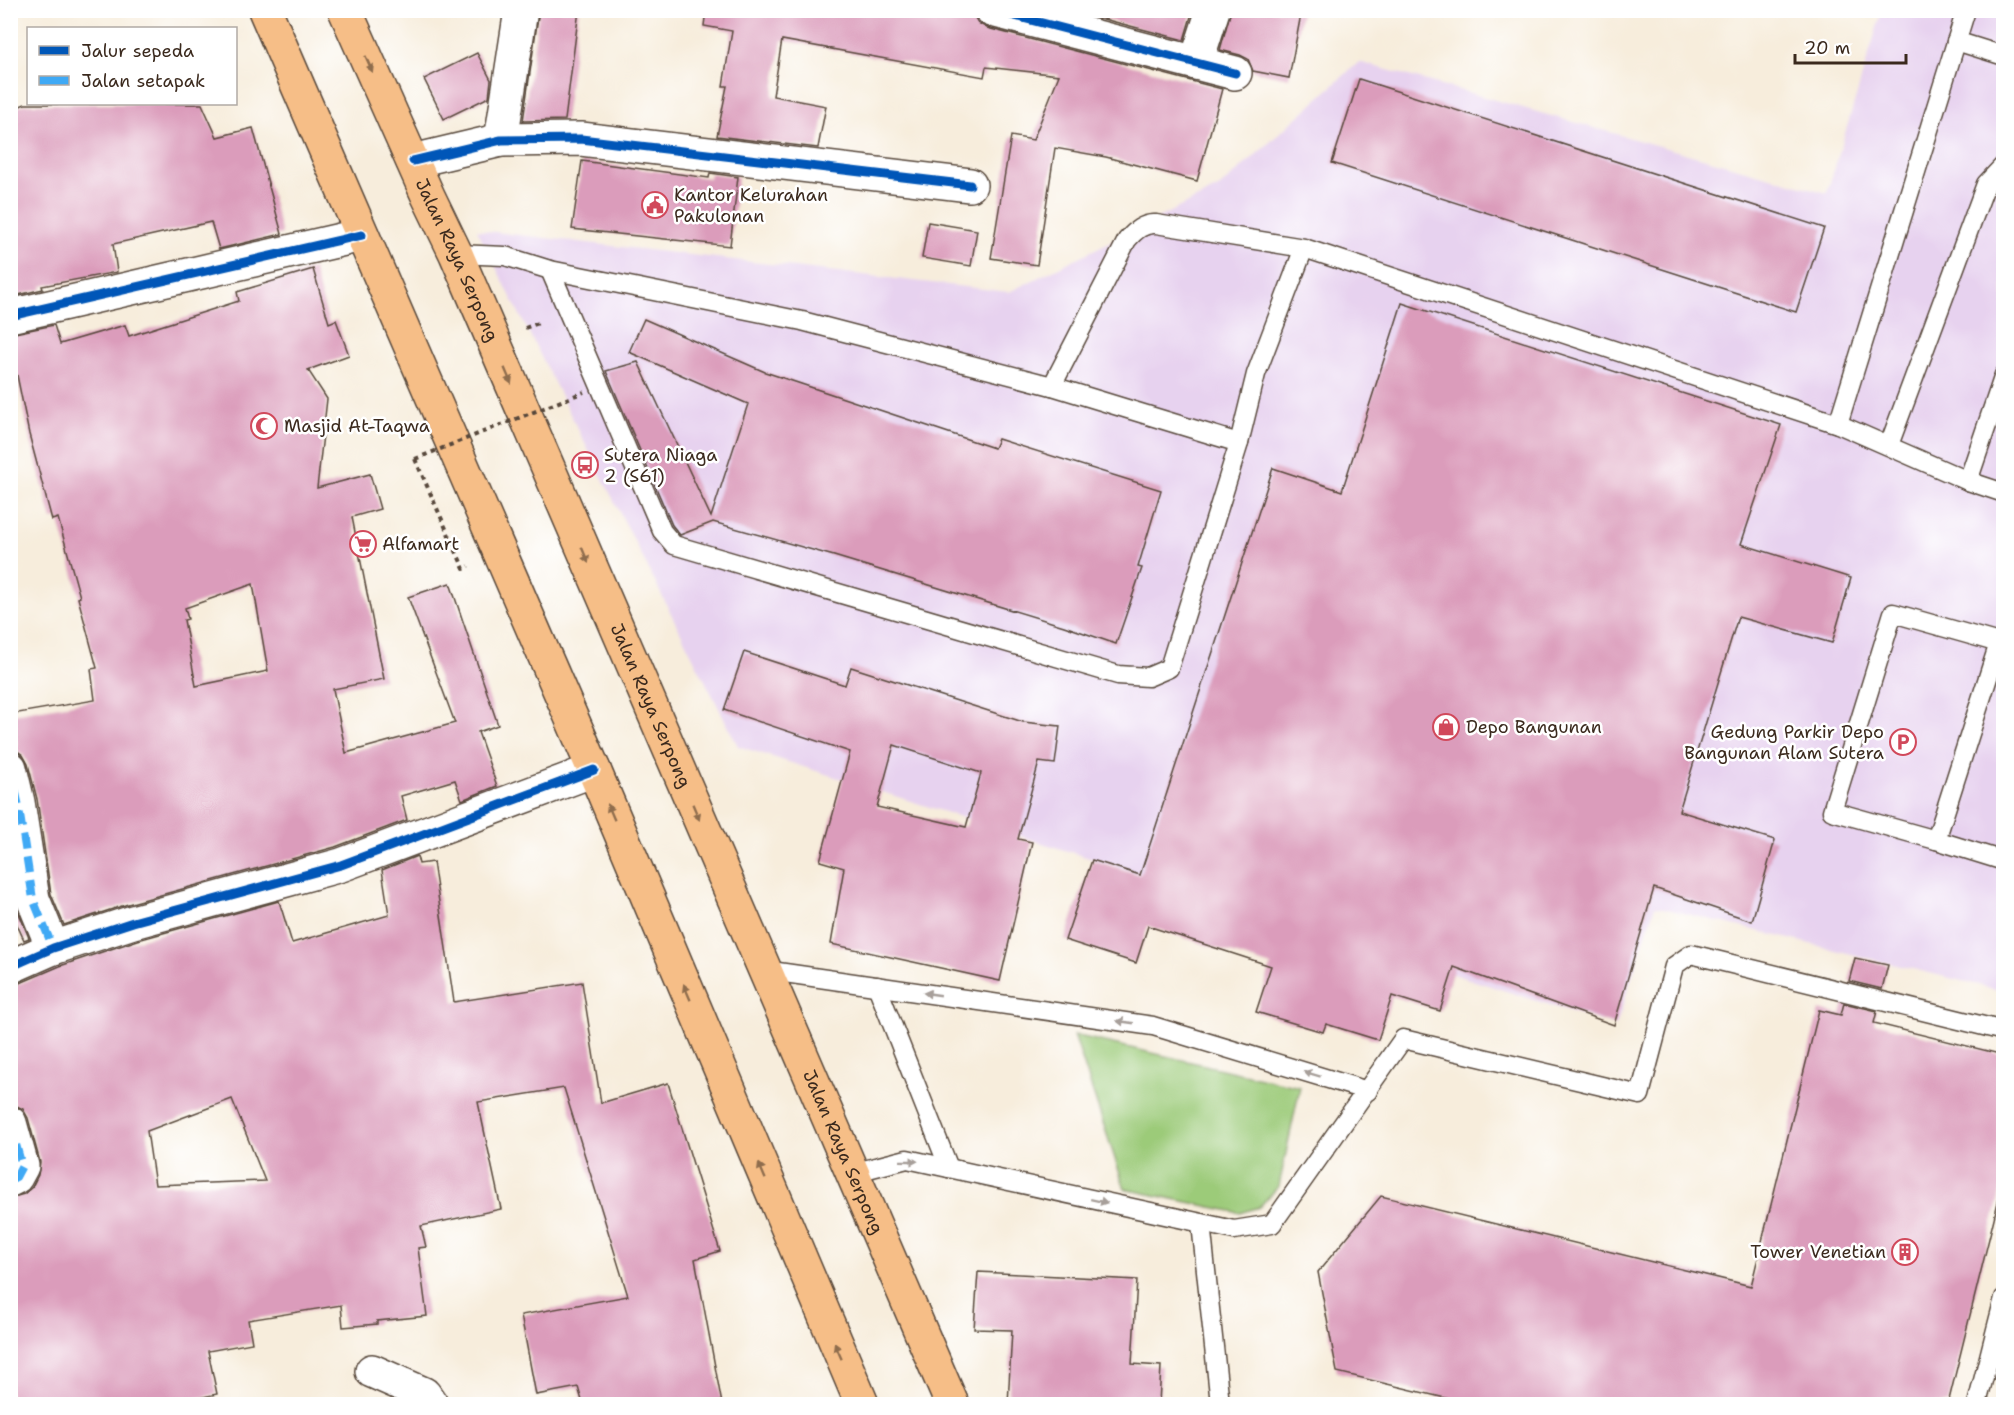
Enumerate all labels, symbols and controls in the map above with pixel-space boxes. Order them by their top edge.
legend [27,27,237,105]
scale bar [1795,27,1906,65]
text: 20 m [1804,36,1850,60]
text: Jalur sepeda [81,39,194,63]
one-way arrow [364,55,374,73]
text: Jalan setapak [81,69,205,93]
street label: Jalan Raya Serpong [410,175,504,345]
place label: Kantor Kelurahan Pakulonan [674,183,828,228]
public building icon: Kantor Kelurahan Pakulonan [640,190,670,220]
one-way arrow [503,368,513,386]
mosque icon: Masjid At-Taqwa [249,411,279,441]
place label: Masjid At-Taqwa [284,414,430,438]
place label: Sutera Niaga 2 (S61) [604,443,717,488]
bus stop icon: Sutera Niaga 2 (S61) [570,450,600,480]
supermarket icon: Alfamart [348,529,378,559]
place label: Alfamart [382,532,460,556]
one-way arrow [580,547,590,565]
street label: Jalan Raya Serpong [605,620,697,792]
shop icon: Depo Bangunan [1431,712,1461,742]
place label: Depo Bangunan [1466,715,1602,739]
place label: Gedung Parkir Depo Bangunan Alam Sutera [1684,720,1884,765]
parking icon: Gedung Parkir Depo Bangunan Alam Sutera [1888,727,1918,757]
one-way arrow [606,802,616,820]
one-way arrow [691,803,700,820]
one-way arrow [682,982,692,1000]
one-way arrow [922,990,941,999]
one-way arrow [1115,1017,1134,1026]
street label: Jalan Raya Serpong [797,1066,889,1238]
one-way arrow [1303,1069,1321,1078]
one-way arrow [900,1157,919,1166]
one-way arrow [757,1162,767,1180]
one-way arrow [1090,1196,1109,1206]
building icon: Tower Venetian [1890,1237,1920,1267]
place label: Tower Venetian [1750,1240,1886,1264]
one-way arrow [833,1342,842,1360]

